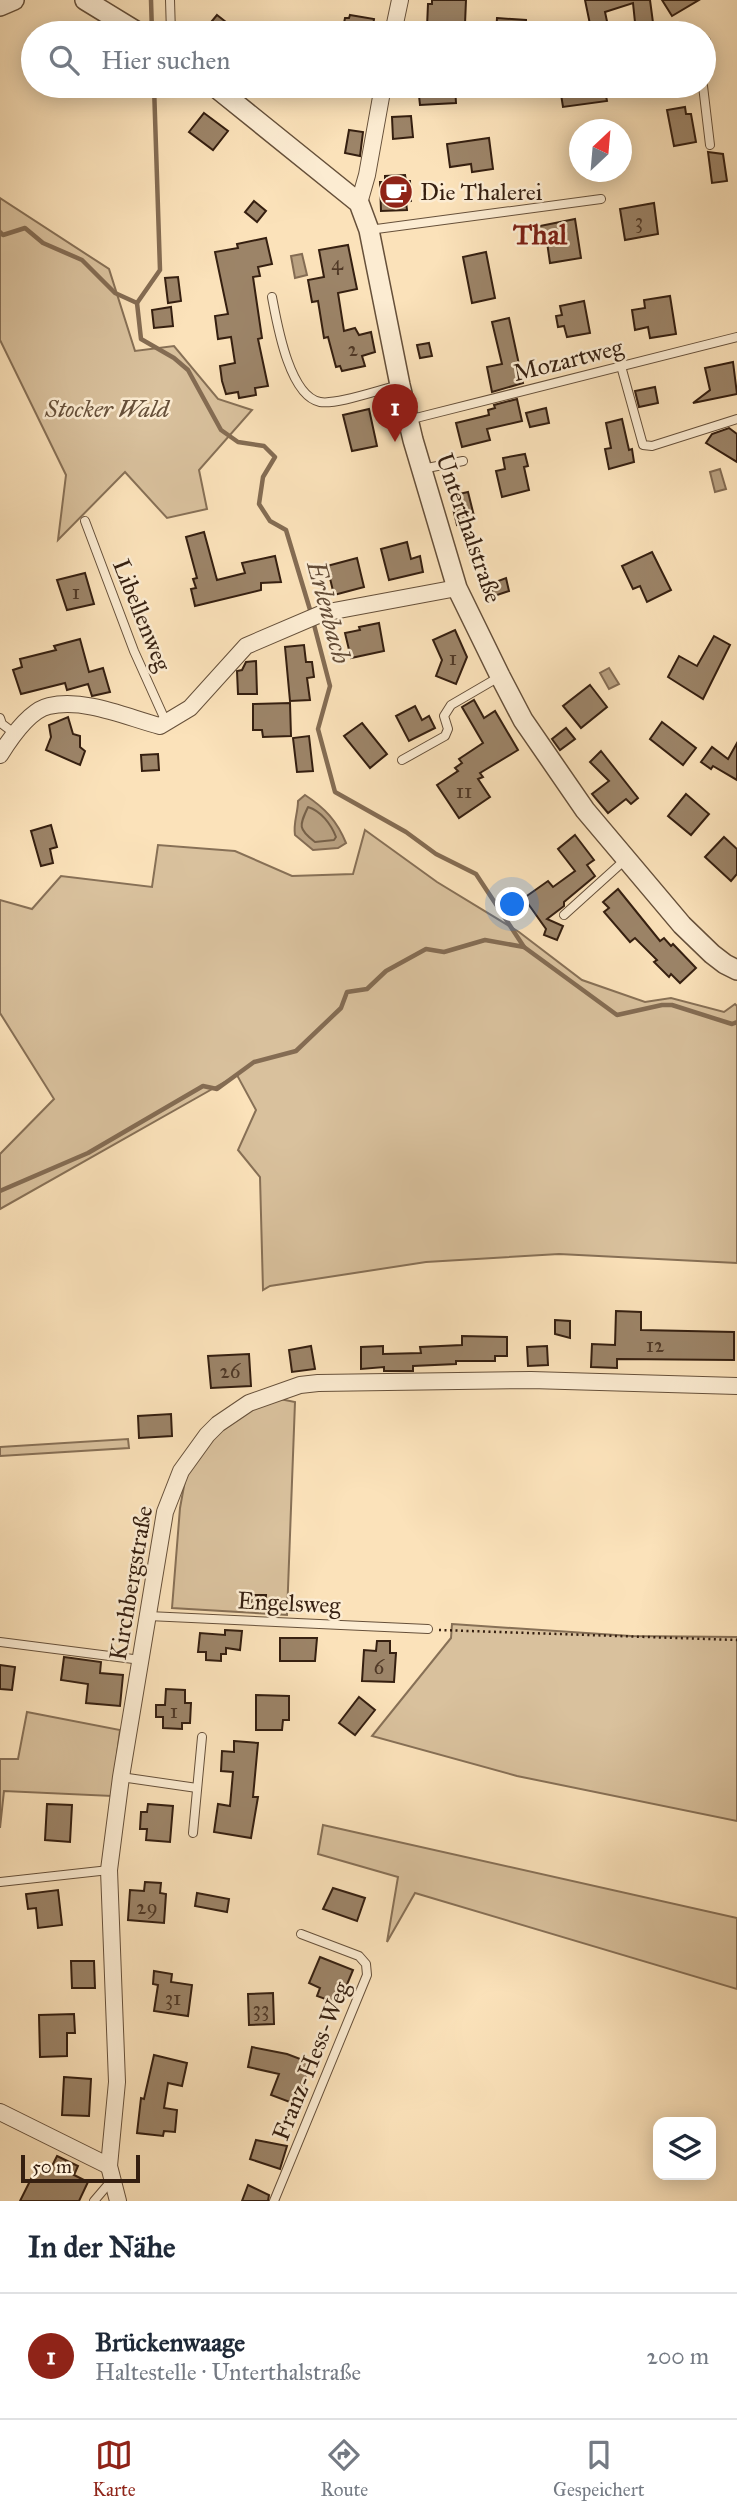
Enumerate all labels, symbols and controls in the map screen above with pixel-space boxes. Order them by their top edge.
search box [21,21,716,98]
icon: search [45,41,83,79]
text: Hier suchen [101,44,230,76]
north arrow [569,119,632,182]
cafe icon: Die Thalerei [377,173,415,211]
place label: Die Thalerei [420,177,543,207]
house number: 3 [635,208,643,234]
district label: Thal [513,217,568,252]
house number: 4 [331,250,344,276]
street label: Mozartweg [510,332,627,388]
house number: 2 [348,336,359,362]
pin: 1 [372,384,418,442]
park label: Stocker Wald [44,394,171,424]
street label: Unterthalstraße [429,449,509,607]
street label: Libellenweg [106,555,178,676]
water label: Erlenbach [300,556,358,667]
house number: 1 [72,579,80,605]
house number: 1 [449,645,457,671]
house number: 11 [456,778,472,804]
your location [495,887,529,921]
house number: 12 [646,1332,665,1358]
house number: 26 [219,1358,242,1384]
street label: Kirchbergstraße [103,1503,159,1663]
street label: Engelsweg [237,1585,342,1621]
house number: 6 [374,1654,386,1680]
house number: 1 [170,1698,178,1724]
house number: 29 [136,1894,158,1920]
street label: Franz-Hess-Weg [265,1976,357,2145]
house number: 31 [165,1985,181,2011]
house number: 33 [253,1996,269,2022]
map controls [653,2117,716,2180]
button: layers [653,2117,716,2180]
scale bar [21,2152,140,2184]
text: 50 m [32,2155,72,2178]
text: In der Nähe [28,2229,176,2265]
text: Brückenwaage [95,2326,245,2358]
text: 1 [46,2342,56,2370]
text: 200 m [647,2342,709,2370]
text: Haltestelle · Unterthalstraße [95,2358,361,2386]
tab: Karte [92,2436,136,2501]
tab: Route [321,2436,368,2501]
tab: Gespeichert [553,2436,645,2501]

